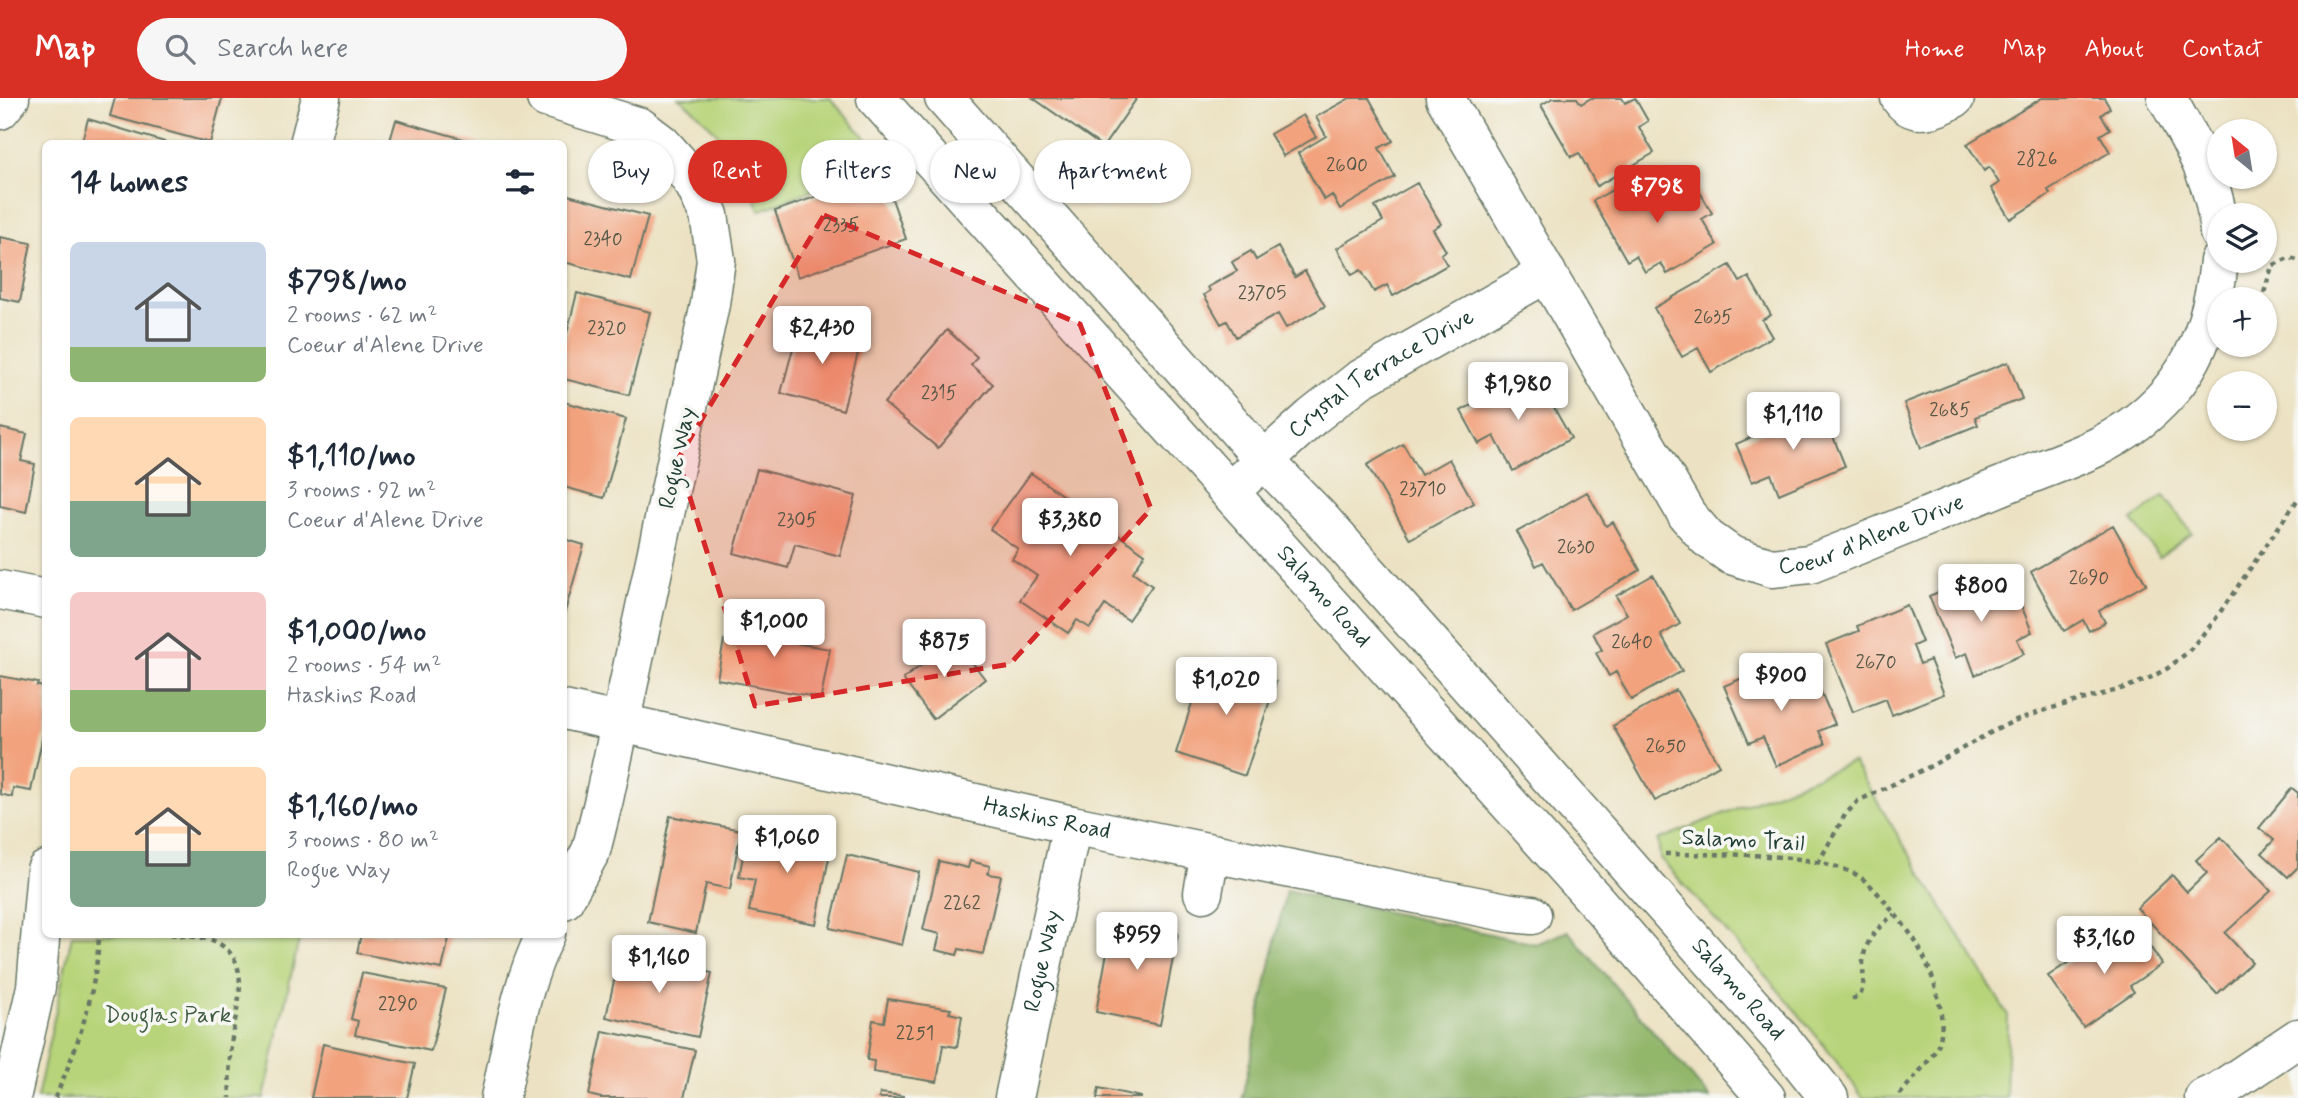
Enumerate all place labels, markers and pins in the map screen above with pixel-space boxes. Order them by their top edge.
pin: $798 [1616,166,1698,225]
pin: $2,430 [765,306,879,366]
pin: $1,980 [1461,362,1575,422]
pin: $1,110 [1736,392,1850,452]
pin: $3,380 [1013,498,1127,558]
pin: $800 [1940,564,2022,624]
pin: $1,000 [717,600,831,659]
pin: $875 [903,620,985,679]
pin: $900 [1740,654,1822,713]
pin: $1,020 [1169,658,1283,717]
pin: $1,060 [730,816,844,875]
pin: $959 [1096,912,1178,972]
pin: $3,160 [2047,916,2161,976]
pin: $1,160 [602,936,716,995]

